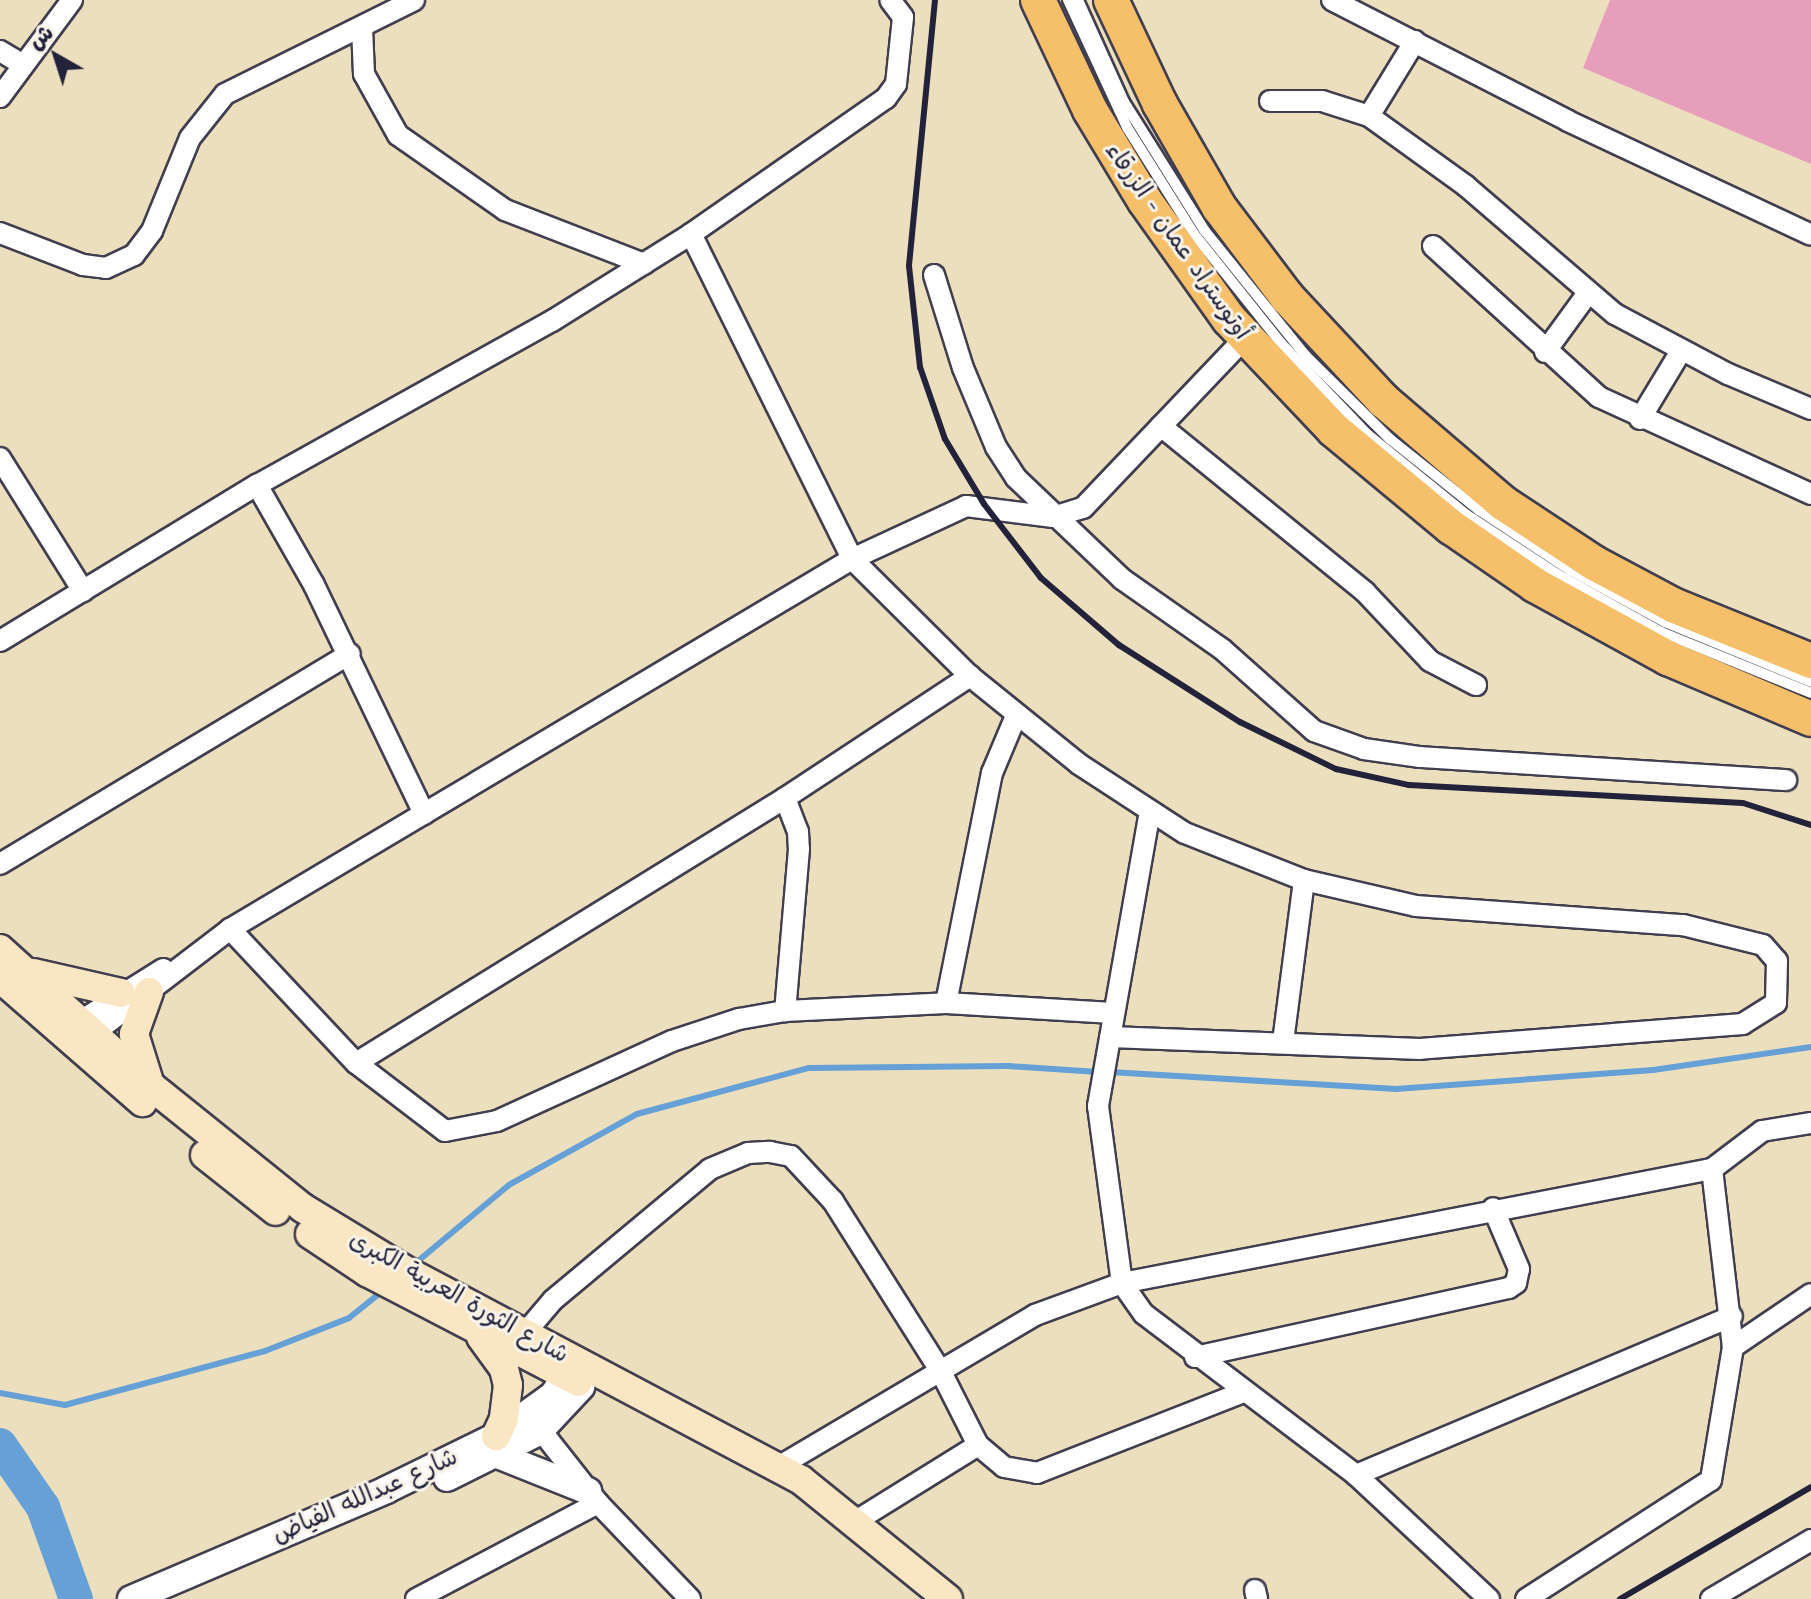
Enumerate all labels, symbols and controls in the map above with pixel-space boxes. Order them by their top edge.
north arrow [16,16,96,96]
text: ش [23,20,58,55]
street label: أوتوستراد عمان - الزرقاء [1099,137,1257,345]
street label: شارع الثورة العربية الكبرى [344,1225,574,1369]
street label: شارع عبدالله الفياض [268,1442,462,1550]

